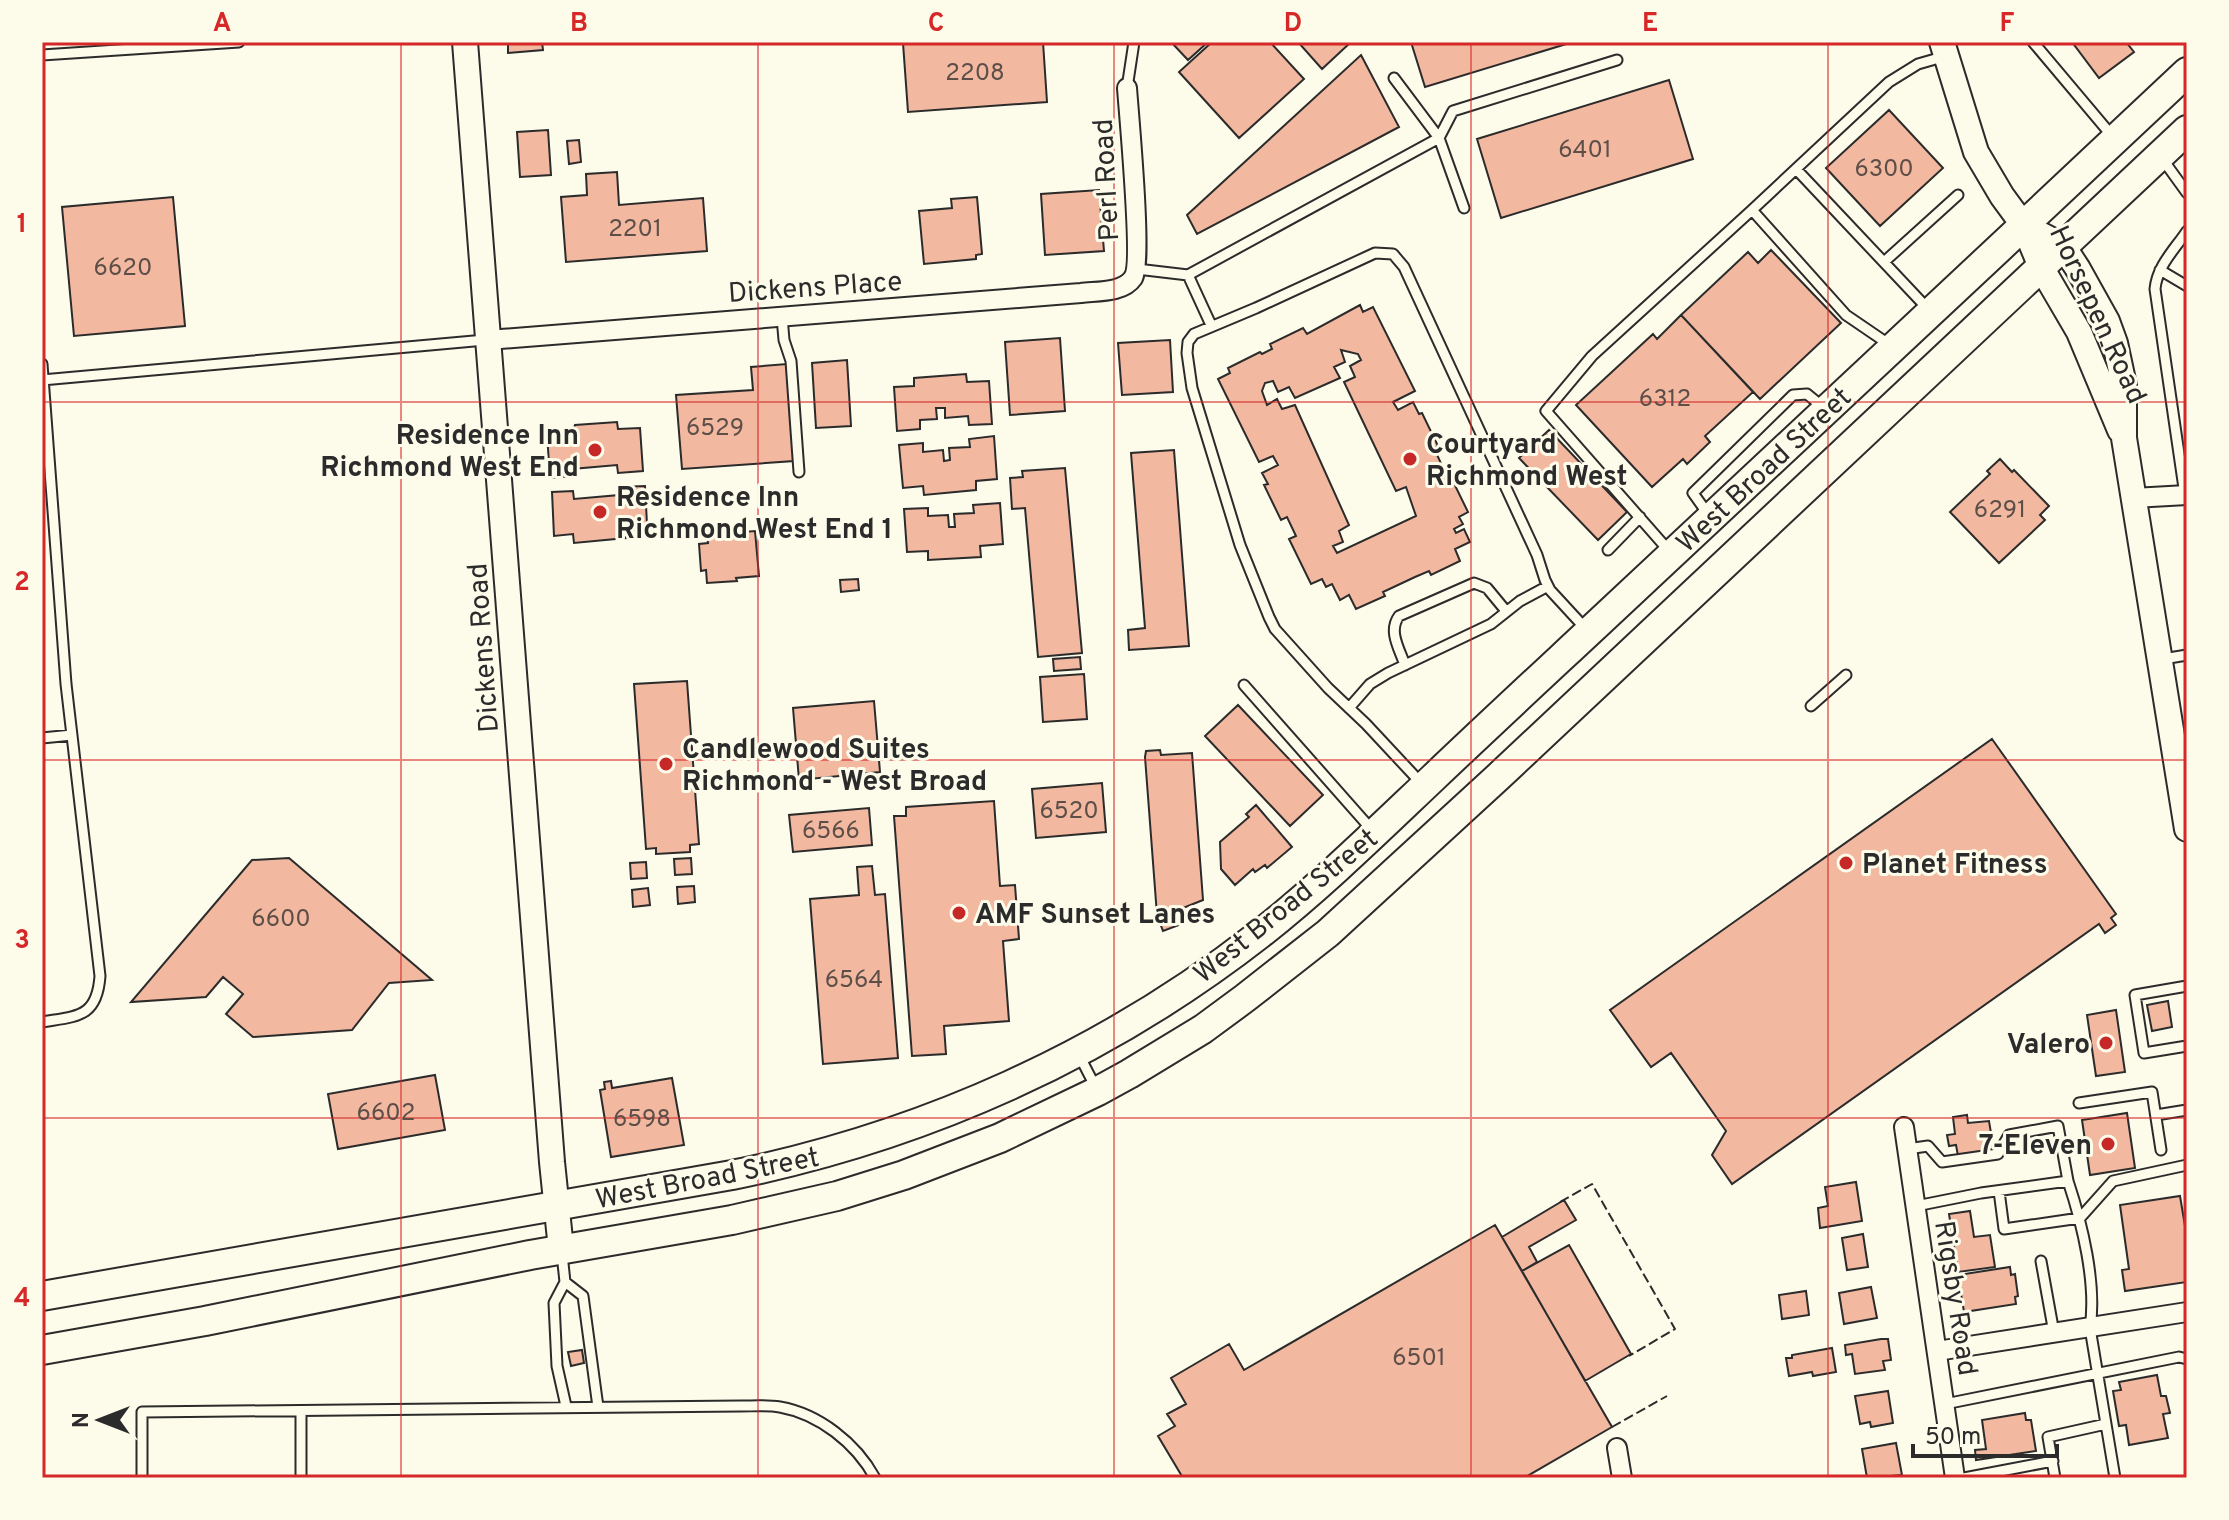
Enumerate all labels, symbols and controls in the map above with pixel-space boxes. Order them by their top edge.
text: A [213,8,231,41]
text: B [570,8,588,41]
text: C [928,8,944,41]
text: D [1284,8,1302,41]
text: E [1642,8,1658,41]
text: F [2000,8,2015,41]
house number: 2208 [945,59,1005,89]
street label: Perl Road [1087,118,1129,242]
house number: 6401 [1558,136,1612,166]
house number: 6300 [1854,155,1914,185]
text: 1 [17,209,27,242]
house number: 2201 [608,215,662,245]
street label: Horsepen Road [2039,220,2153,410]
house number: 6620 [94,254,152,284]
street label: Dickens Place [727,265,903,313]
street label: West Broad Street [1670,381,1860,562]
house number: 6312 [1639,385,1691,415]
house number: 6529 [686,414,744,444]
place label: Residence Inn Richmond West End [320,419,579,487]
place label: Courtyard Richmond West [1426,428,1628,496]
marker: Residence Inn Richmond West End [586,441,604,459]
marker: Courtyard Richmond West [1401,450,1419,468]
place label: Residence Inn Richmond West End 1 [616,481,893,549]
house number: 6291 [1974,496,2026,526]
marker: Residence Inn Richmond West End 1 [591,503,609,521]
street label: Dickens Road [461,562,509,734]
text: 2 [14,567,30,600]
place label: Candlewood Suites Richmond - West Broad [682,733,987,801]
marker: Candlewood Suites Richmond - West Broad [657,755,675,773]
house number: 6520 [1039,797,1099,827]
house number: 6566 [802,817,860,847]
street label: West Broad Street [1187,822,1386,993]
place label: Planet Fitness [1862,848,2047,884]
marker: Planet Fitness [1837,854,1855,872]
place label: AMF Sunset Lanes [975,898,1215,934]
marker: AMF Sunset Lanes [950,904,968,922]
house number: 6600 [251,905,311,935]
text: 3 [14,925,30,958]
house number: 6564 [825,966,883,996]
place label: Valero [2007,1028,2090,1064]
marker: Valero [2097,1034,2115,1052]
house number: 6602 [357,1099,415,1129]
house number: 6598 [613,1105,671,1135]
place label: 7-Eleven [1979,1129,2092,1165]
marker: 7-Eleven [2099,1135,2117,1153]
street label: West Broad Street [593,1141,822,1219]
street label: Rigsby Road [1924,1218,1984,1379]
text: 4 [14,1283,30,1316]
house number: 6501 [1392,1344,1446,1374]
north arrow [60,1380,140,1460]
scale bar [1913,1408,2057,1458]
text: N [69,1412,96,1428]
text: 50 m [1925,1423,1981,1453]

